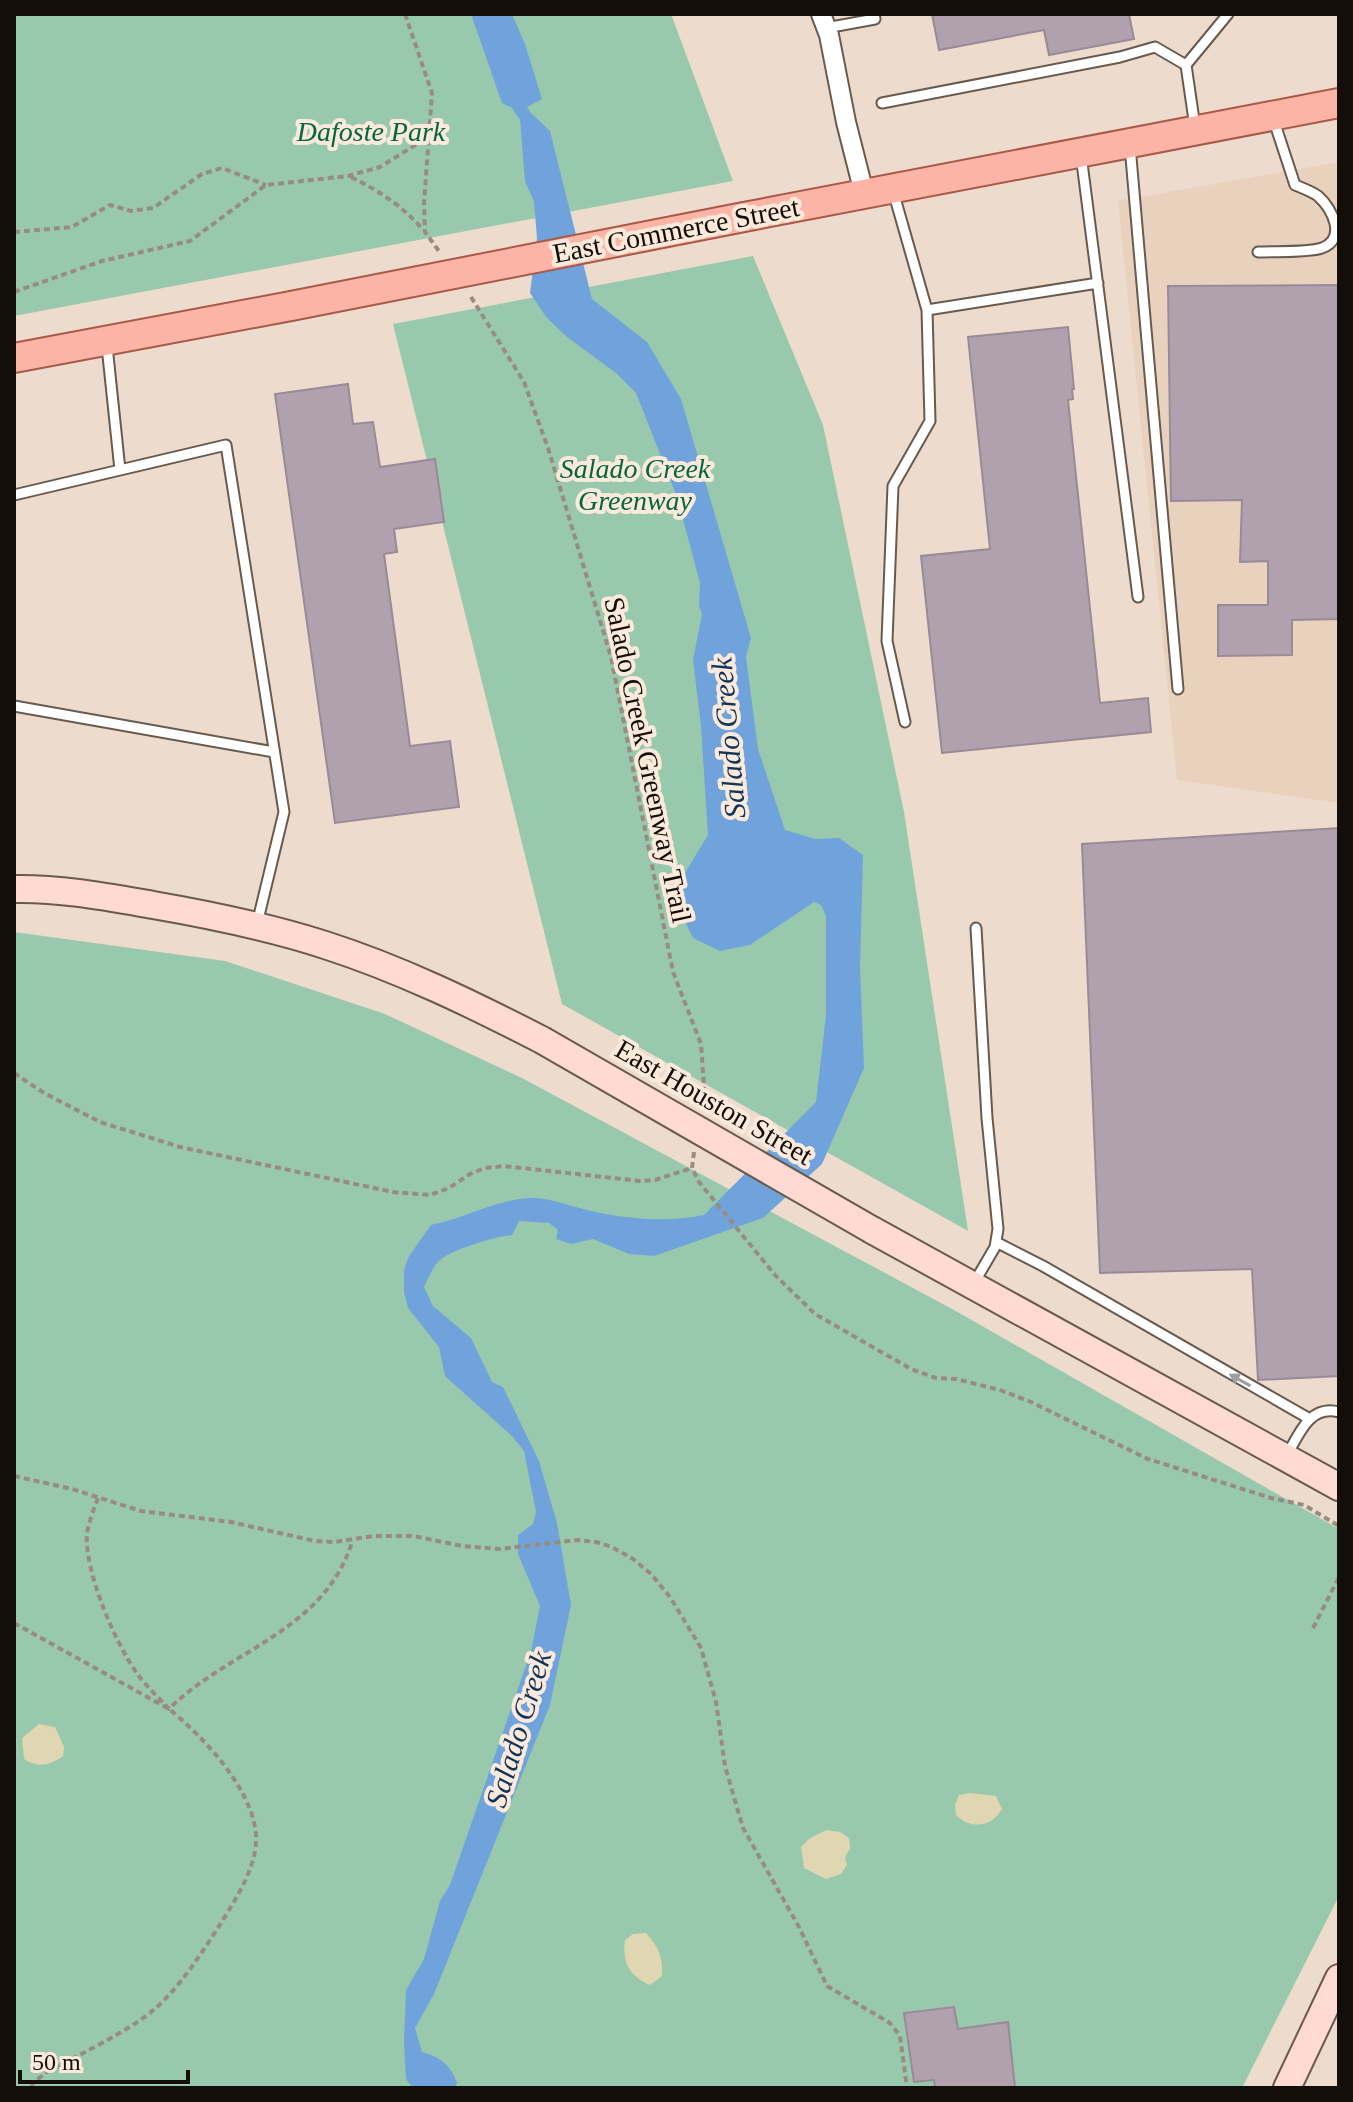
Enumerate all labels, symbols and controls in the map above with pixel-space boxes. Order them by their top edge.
park label: Dafoste Park [296,116,446,147]
street label: East Commerce Street [550,191,802,269]
park label: Salado Creek Greenway [560,453,711,516]
street label: Salado Creek Greenway Trail [598,594,698,926]
water label: Salado Creek [704,656,751,820]
street label: East Houston Street [610,1033,818,1171]
one-way arrow [1229,1373,1251,1387]
water label: Salado Creek [479,1646,558,1811]
scale bar [20,2034,188,2084]
text: 50 m [32,2049,81,2075]

